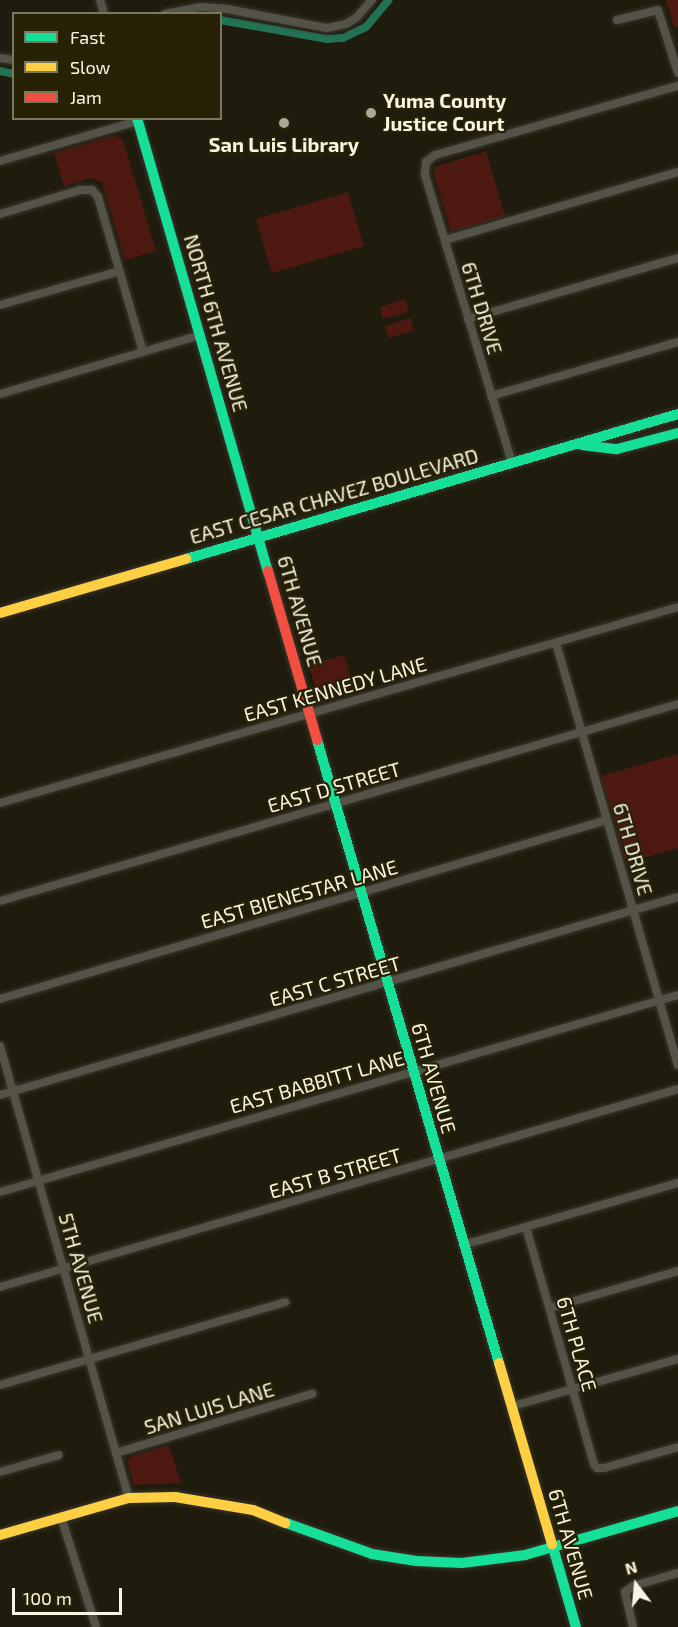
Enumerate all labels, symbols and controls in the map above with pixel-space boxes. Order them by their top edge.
legend [12,12,222,120]
text: Fast [70,26,105,48]
text: Slow [70,56,110,78]
text: Jam [70,86,102,108]
place label: Yuma County Justice Court [383,89,506,136]
marker: Yuma County Justice Court [364,106,378,120]
marker: San Luis Library [277,116,291,130]
place label: San Luis Library [209,132,359,156]
street label: NORTH 6TH AVENUE [179,231,253,415]
street label: 6TH DRIVE [457,259,507,357]
street label: EAST CESAR CHAVEZ BOULEVARD [187,443,481,549]
street label: 6TH AVENUE [273,553,327,669]
street label: EAST KENNEDY LANE [240,651,430,727]
street label: EAST D STREET [264,756,404,818]
street label: 6TH DRIVE [608,800,658,898]
street label: EAST BIENESTAR LANE [198,854,400,934]
street label: EAST C STREET [266,951,404,1011]
street label: 6TH AVENUE [407,1020,461,1136]
street label: EAST BABBITT LANE [226,1045,408,1119]
street label: EAST B STREET [266,1143,404,1203]
street label: 5TH AVENUE [54,1210,108,1326]
street label: 6TH PLACE [552,1294,602,1394]
street label: SAN LUIS LANE [141,1377,277,1439]
street label: 6TH AVENUE [544,1486,598,1602]
north arrow [606,1555,666,1615]
text: N [623,1556,639,1578]
scale bar [15,1576,124,1614]
text: 100 m [23,1587,72,1609]

